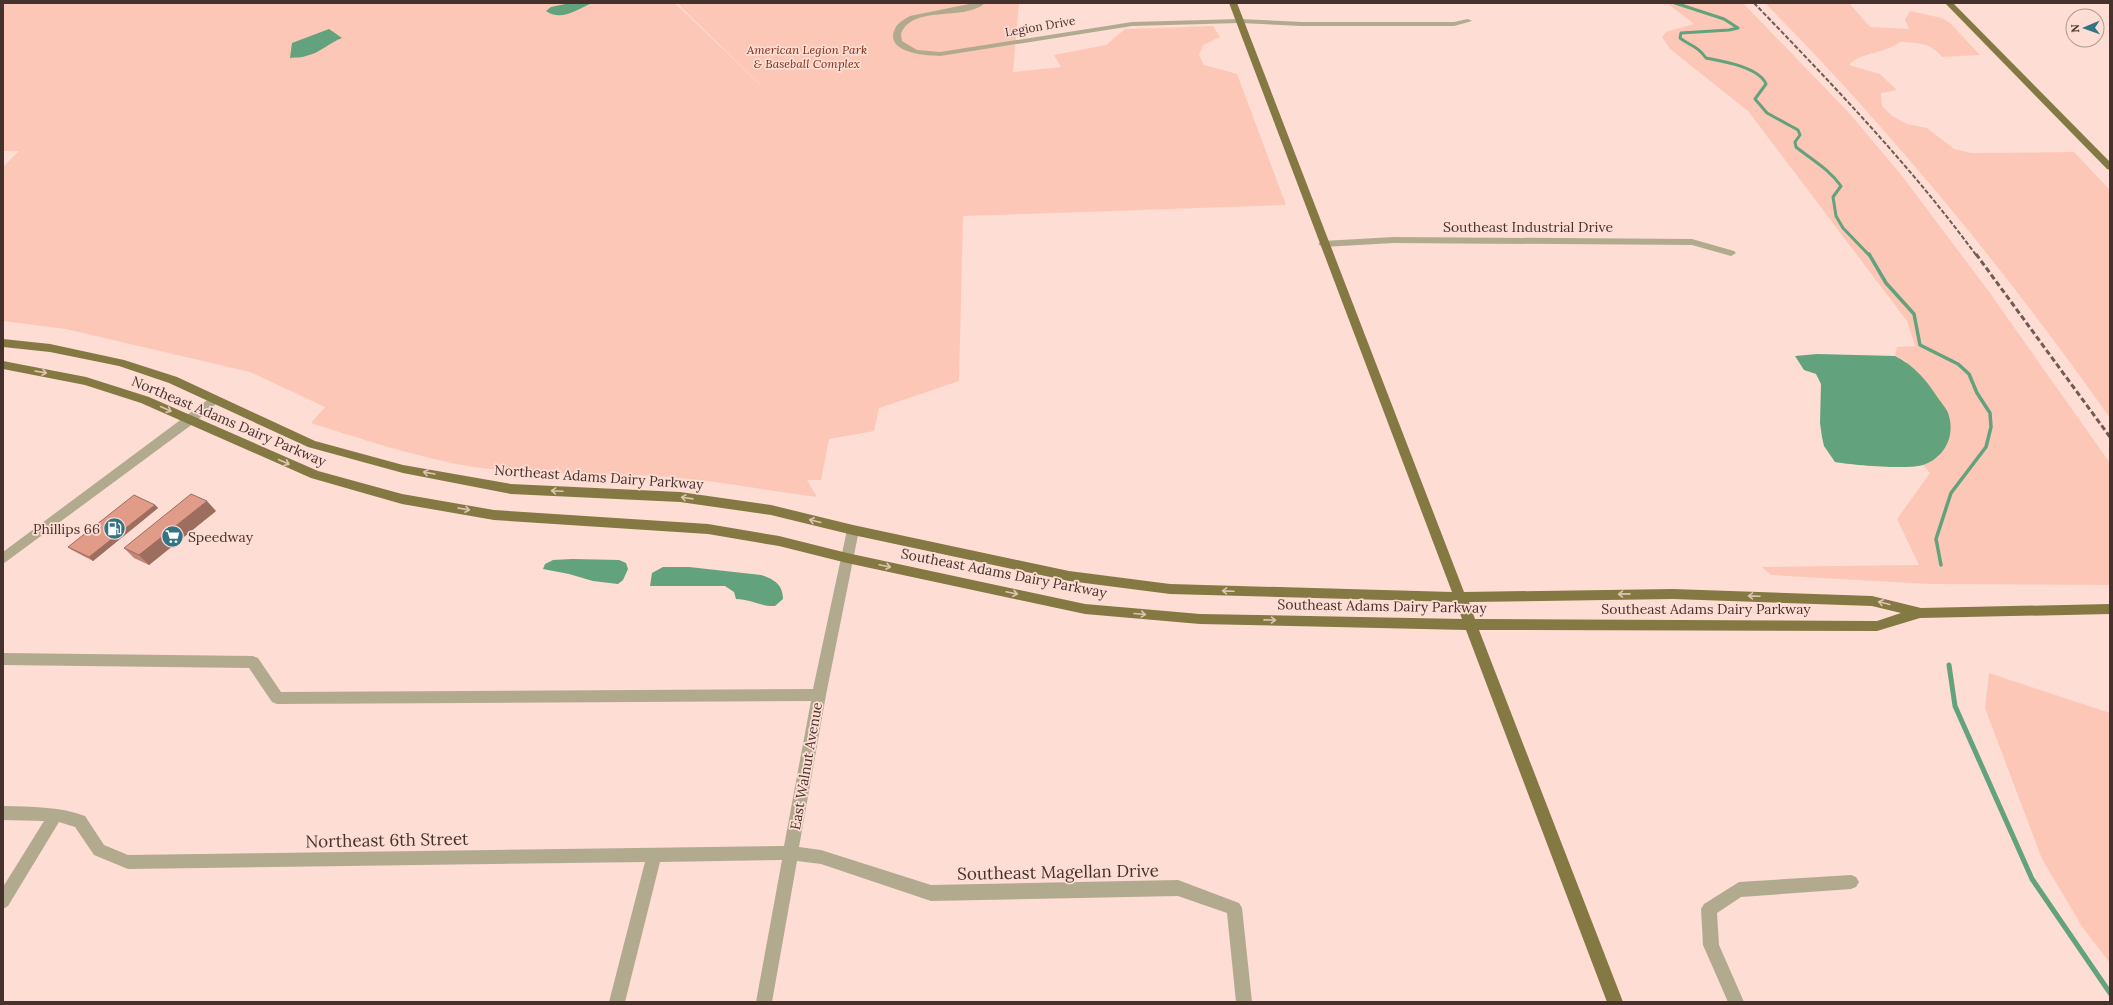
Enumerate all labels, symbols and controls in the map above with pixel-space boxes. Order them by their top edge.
north arrow [2065,8,2105,48]
street label: Legion Drive [1004,12,1077,40]
text: N [2068,23,2082,33]
park label: American Legion Park & Baseball Complex [746,42,867,71]
street label: Southeast Industrial Drive [1443,218,1613,236]
one-way arrow [34,369,47,377]
street label: Northeast Adams Dairy Parkway [129,372,330,470]
one-way arrow [159,406,171,413]
one-way arrow [278,459,290,466]
street label: Northeast Adams Dairy Parkway [494,461,705,493]
one-way arrow [423,469,436,477]
one-way arrow [551,487,564,494]
one-way arrow [681,494,694,502]
one-way arrow [457,505,470,513]
fuel station icon: Phillips 66 [102,516,128,542]
one-way arrow [809,516,822,524]
place label: Phillips 66 [33,520,100,538]
supermarket icon: Speedway [160,524,186,550]
place label: Speedway [188,528,254,546]
street label: Southeast Adams Dairy Parkway [900,544,1109,602]
one-way arrow [878,562,891,570]
one-way arrow [1222,587,1235,595]
one-way arrow [1005,589,1018,597]
one-way arrow [1618,590,1631,598]
one-way arrow [1748,593,1761,600]
street label: Southeast Adams Dairy Parkway [1277,595,1487,617]
one-way arrow [1877,599,1890,607]
street label: Southeast Adams Dairy Parkway [1601,600,1811,618]
one-way arrow [1133,610,1146,617]
one-way arrow [1263,616,1276,624]
street label: East Walnut Avenue [786,700,826,831]
street label: Northeast 6th Street [305,828,469,852]
street label: Southeast Magellan Drive [957,859,1159,885]

